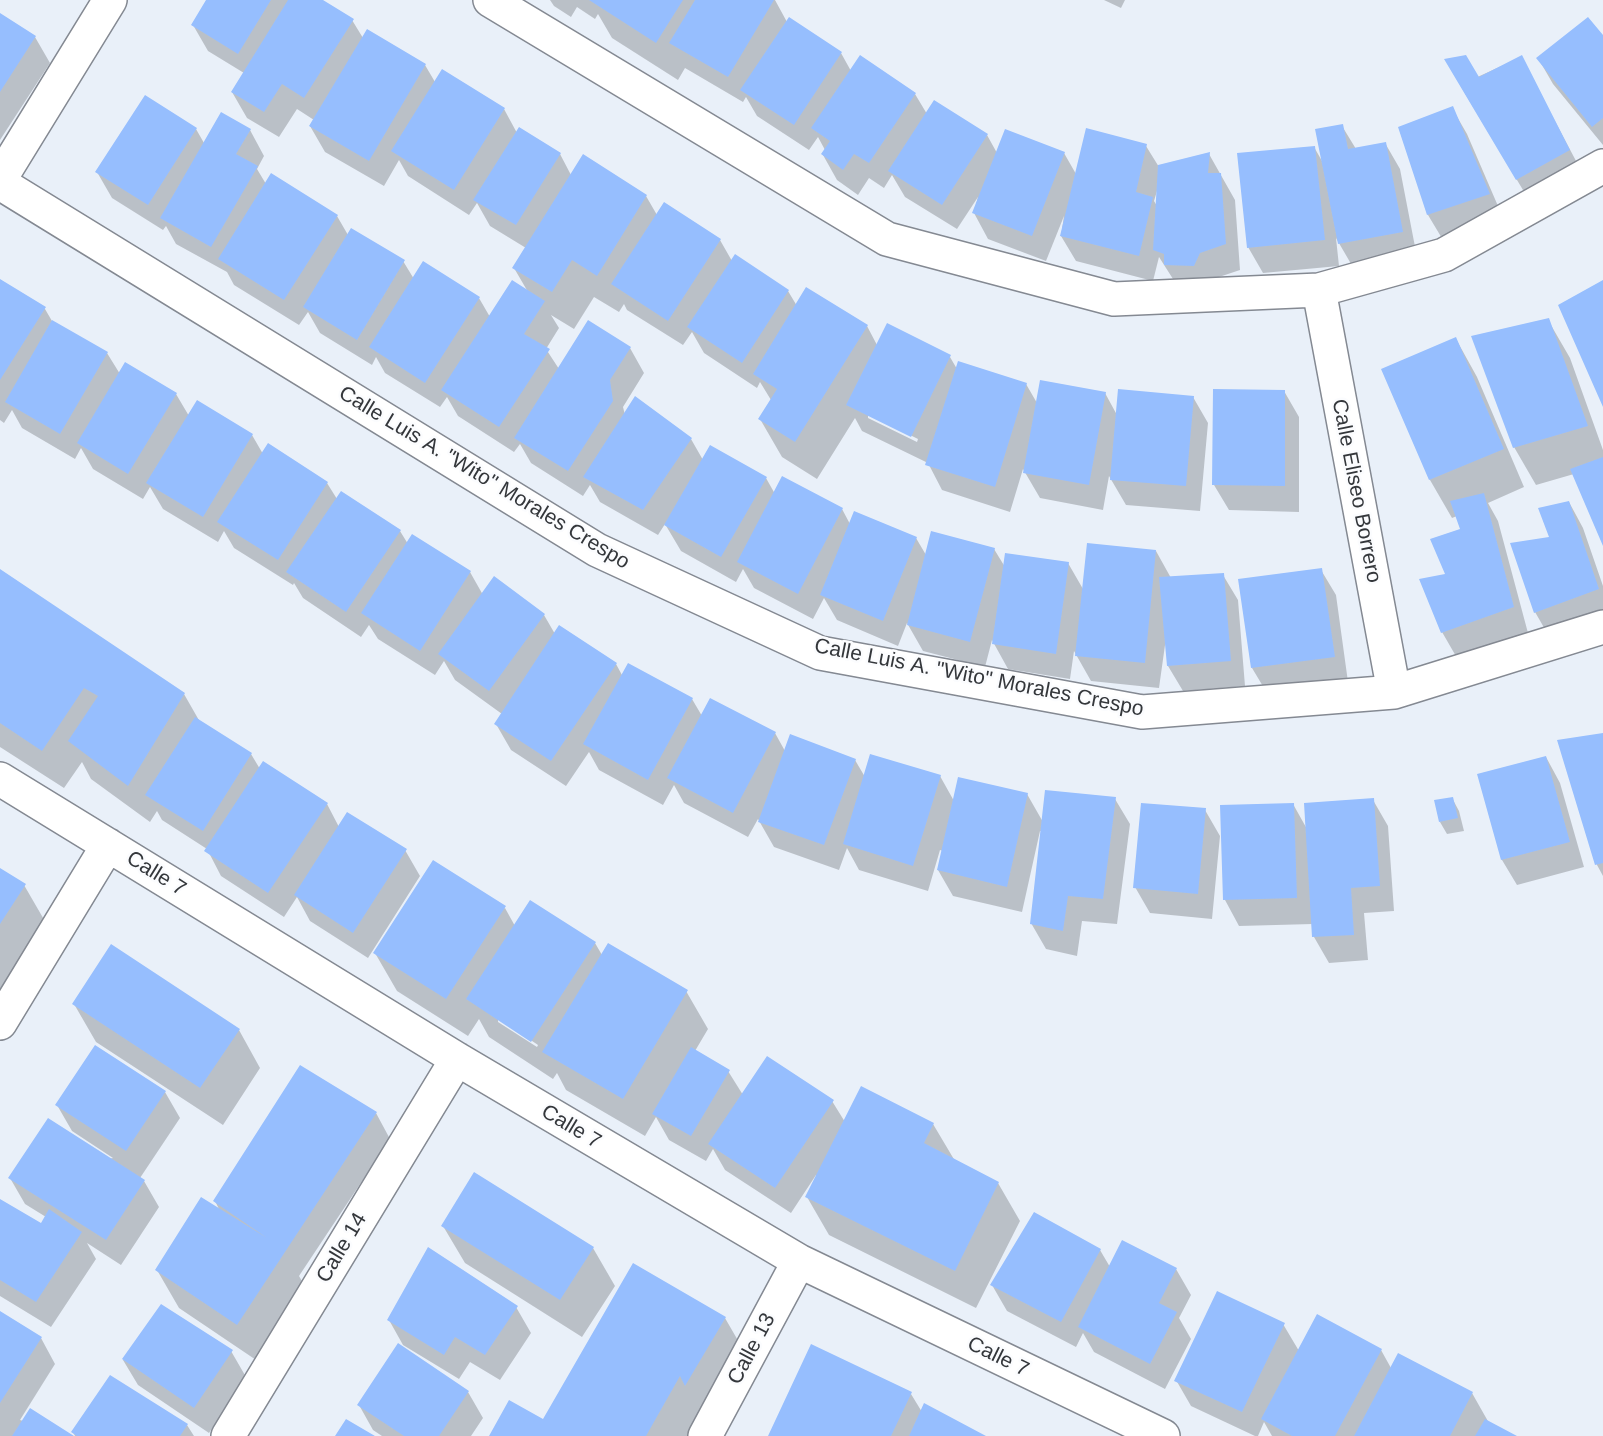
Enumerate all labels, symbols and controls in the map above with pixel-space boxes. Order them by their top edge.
street label: Calle Luis A. "Wito" Morales Crespo [334,381,634,575]
street label: Calle Eliseo Borrero [1326,397,1386,585]
street label: Calle Luis A. "Wito" Morales Crespo [812,634,1146,722]
street label: Calle 7 [122,846,190,902]
street label: Calle 7 [536,1099,606,1155]
street label: Calle 14 [311,1208,373,1288]
street label: Calle 13 [723,1309,781,1389]
street label: Calle 7 [963,1331,1033,1383]

